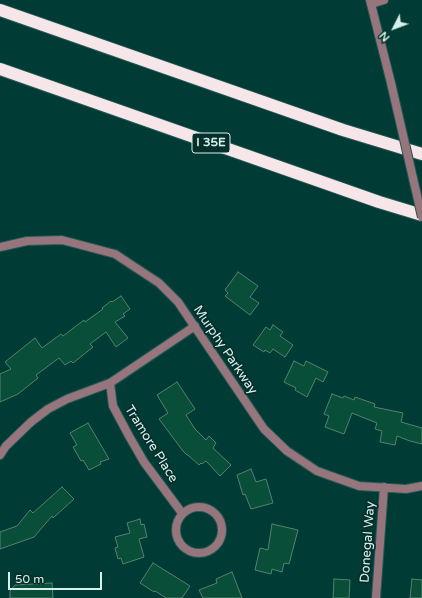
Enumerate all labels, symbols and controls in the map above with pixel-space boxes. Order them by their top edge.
north arrow [374,8,414,48]
text: N [377,29,392,44]
road number: I 35E [192,133,230,153]
street label: Murphy Parkway [190,303,260,397]
street label: Tramore Place [121,402,181,486]
street label: Donegal Way [357,501,379,583]
scale bar [10,564,104,590]
text: 50 m [15,572,44,586]

